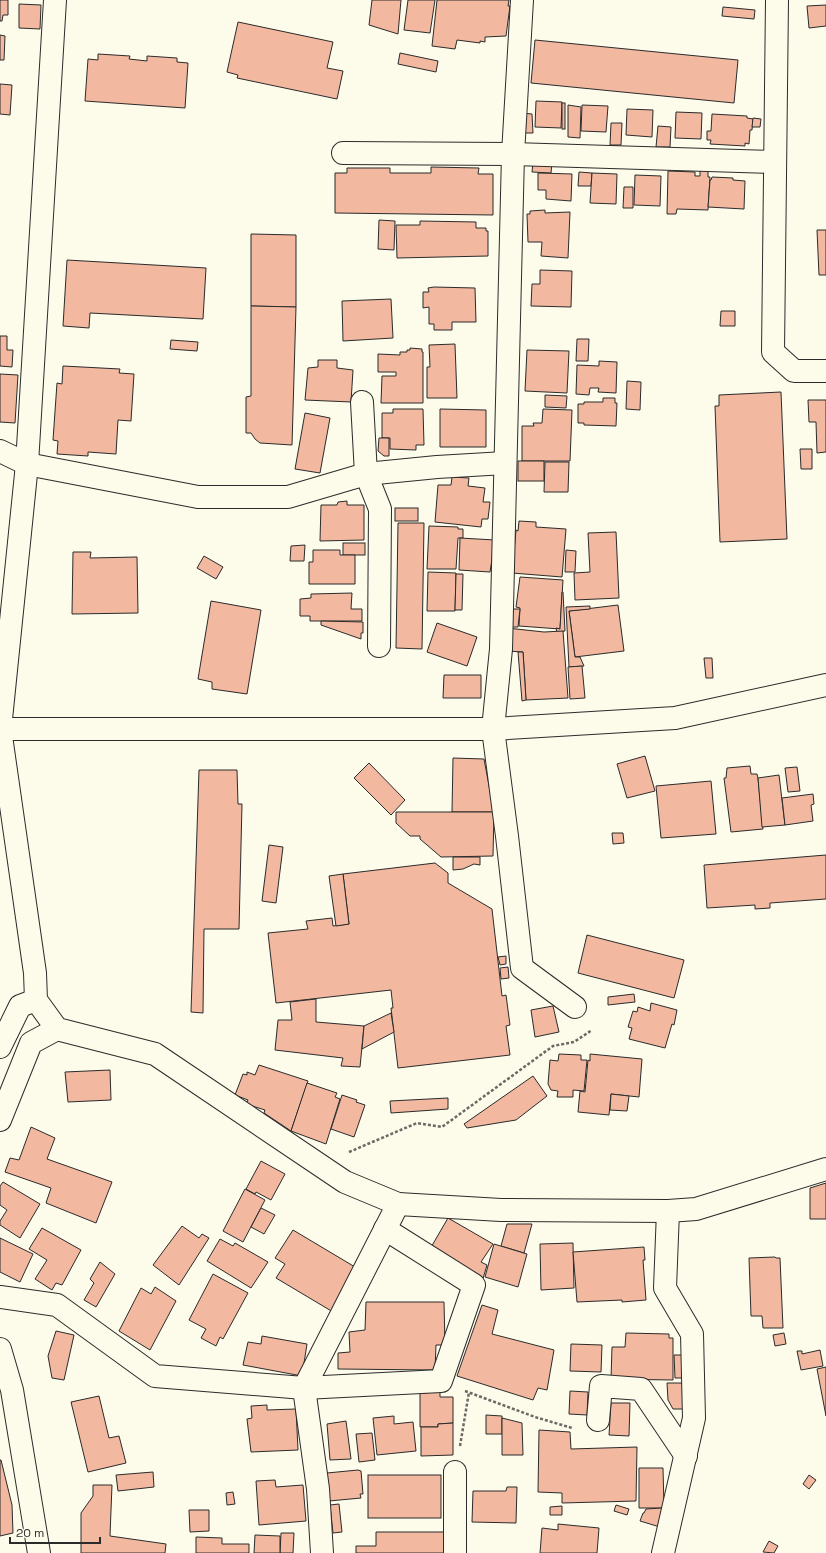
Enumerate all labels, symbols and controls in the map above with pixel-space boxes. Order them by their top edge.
scale bar [10,1519,100,1545]
text: 20 m [16,1525,44,1541]

